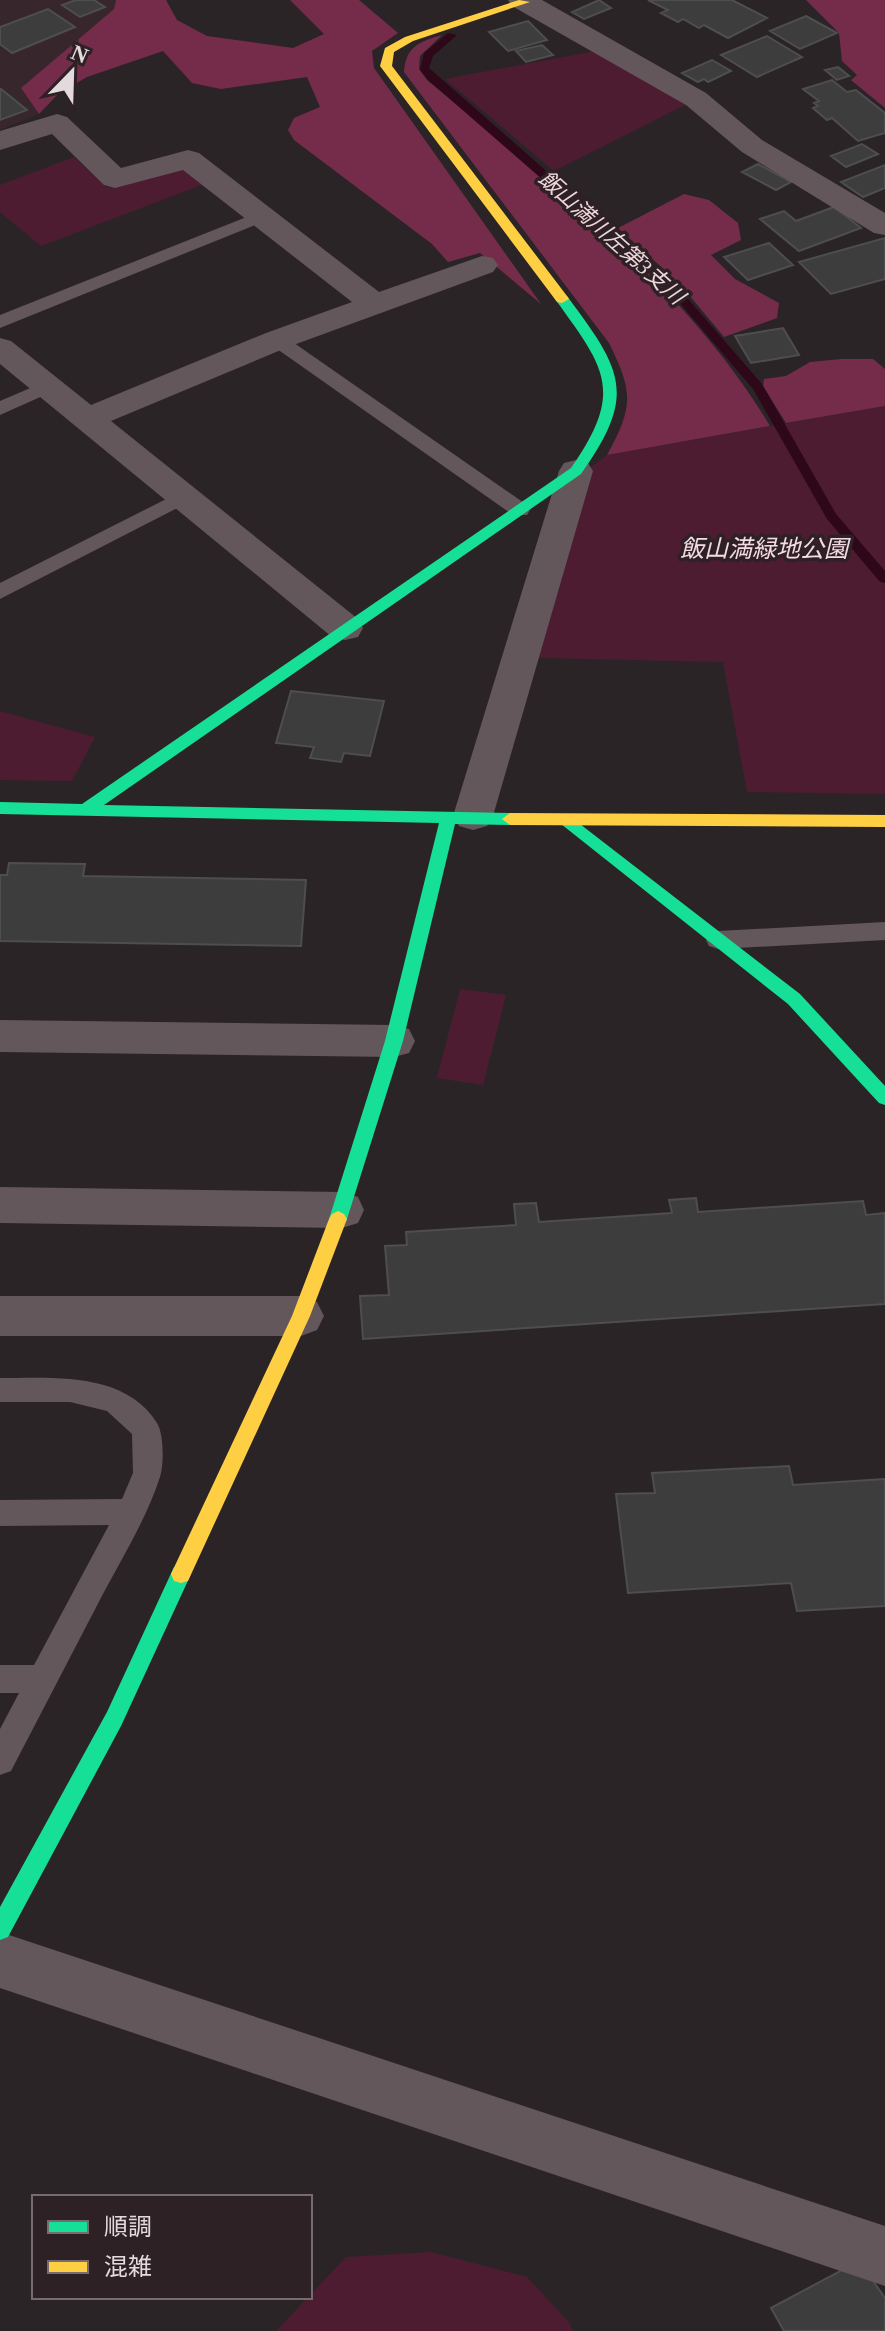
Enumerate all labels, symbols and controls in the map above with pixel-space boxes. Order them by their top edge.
north arrow [32,32,112,112]
text: N [67,39,92,69]
water label: 飯山満川左第3支川 [534,166,691,311]
park label: 飯山満緑地公園 [680,536,851,562]
legend [32,2195,312,2299]
text: 順調 [104,2214,152,2240]
text: 混雑 [104,2254,152,2280]

